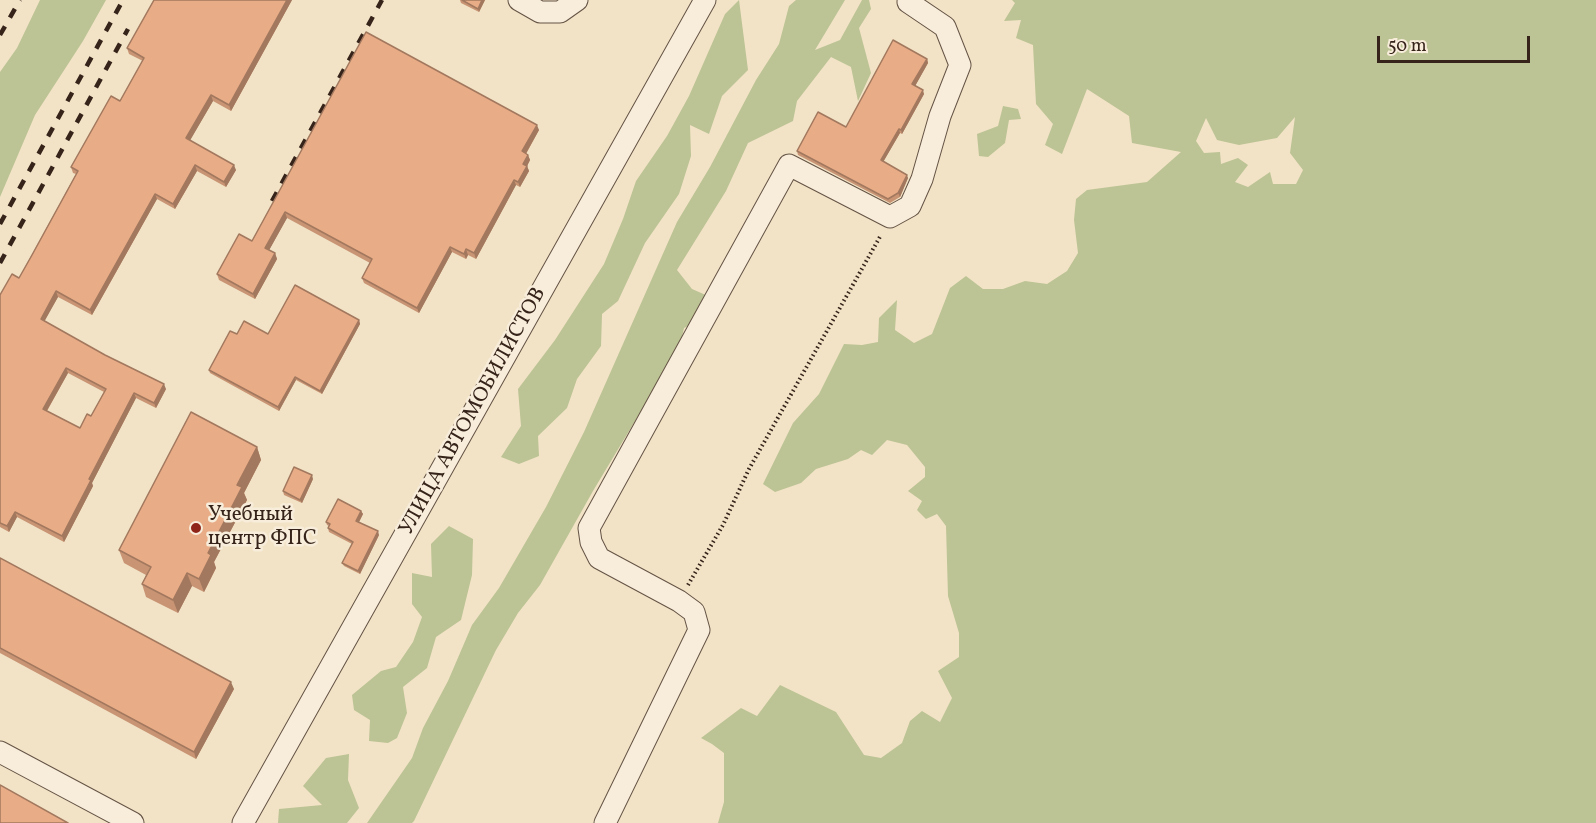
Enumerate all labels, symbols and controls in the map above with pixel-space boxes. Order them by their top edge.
scale bar [1380,24,1533,62]
text: 50 m [1388,34,1427,59]
street label: УЛИЦА АВТОМОБИЛИСТОВ [395,284,553,540]
place label: Учебный центр ФПС [208,503,317,553]
marker: Учебный центр ФПС [189,521,203,535]

